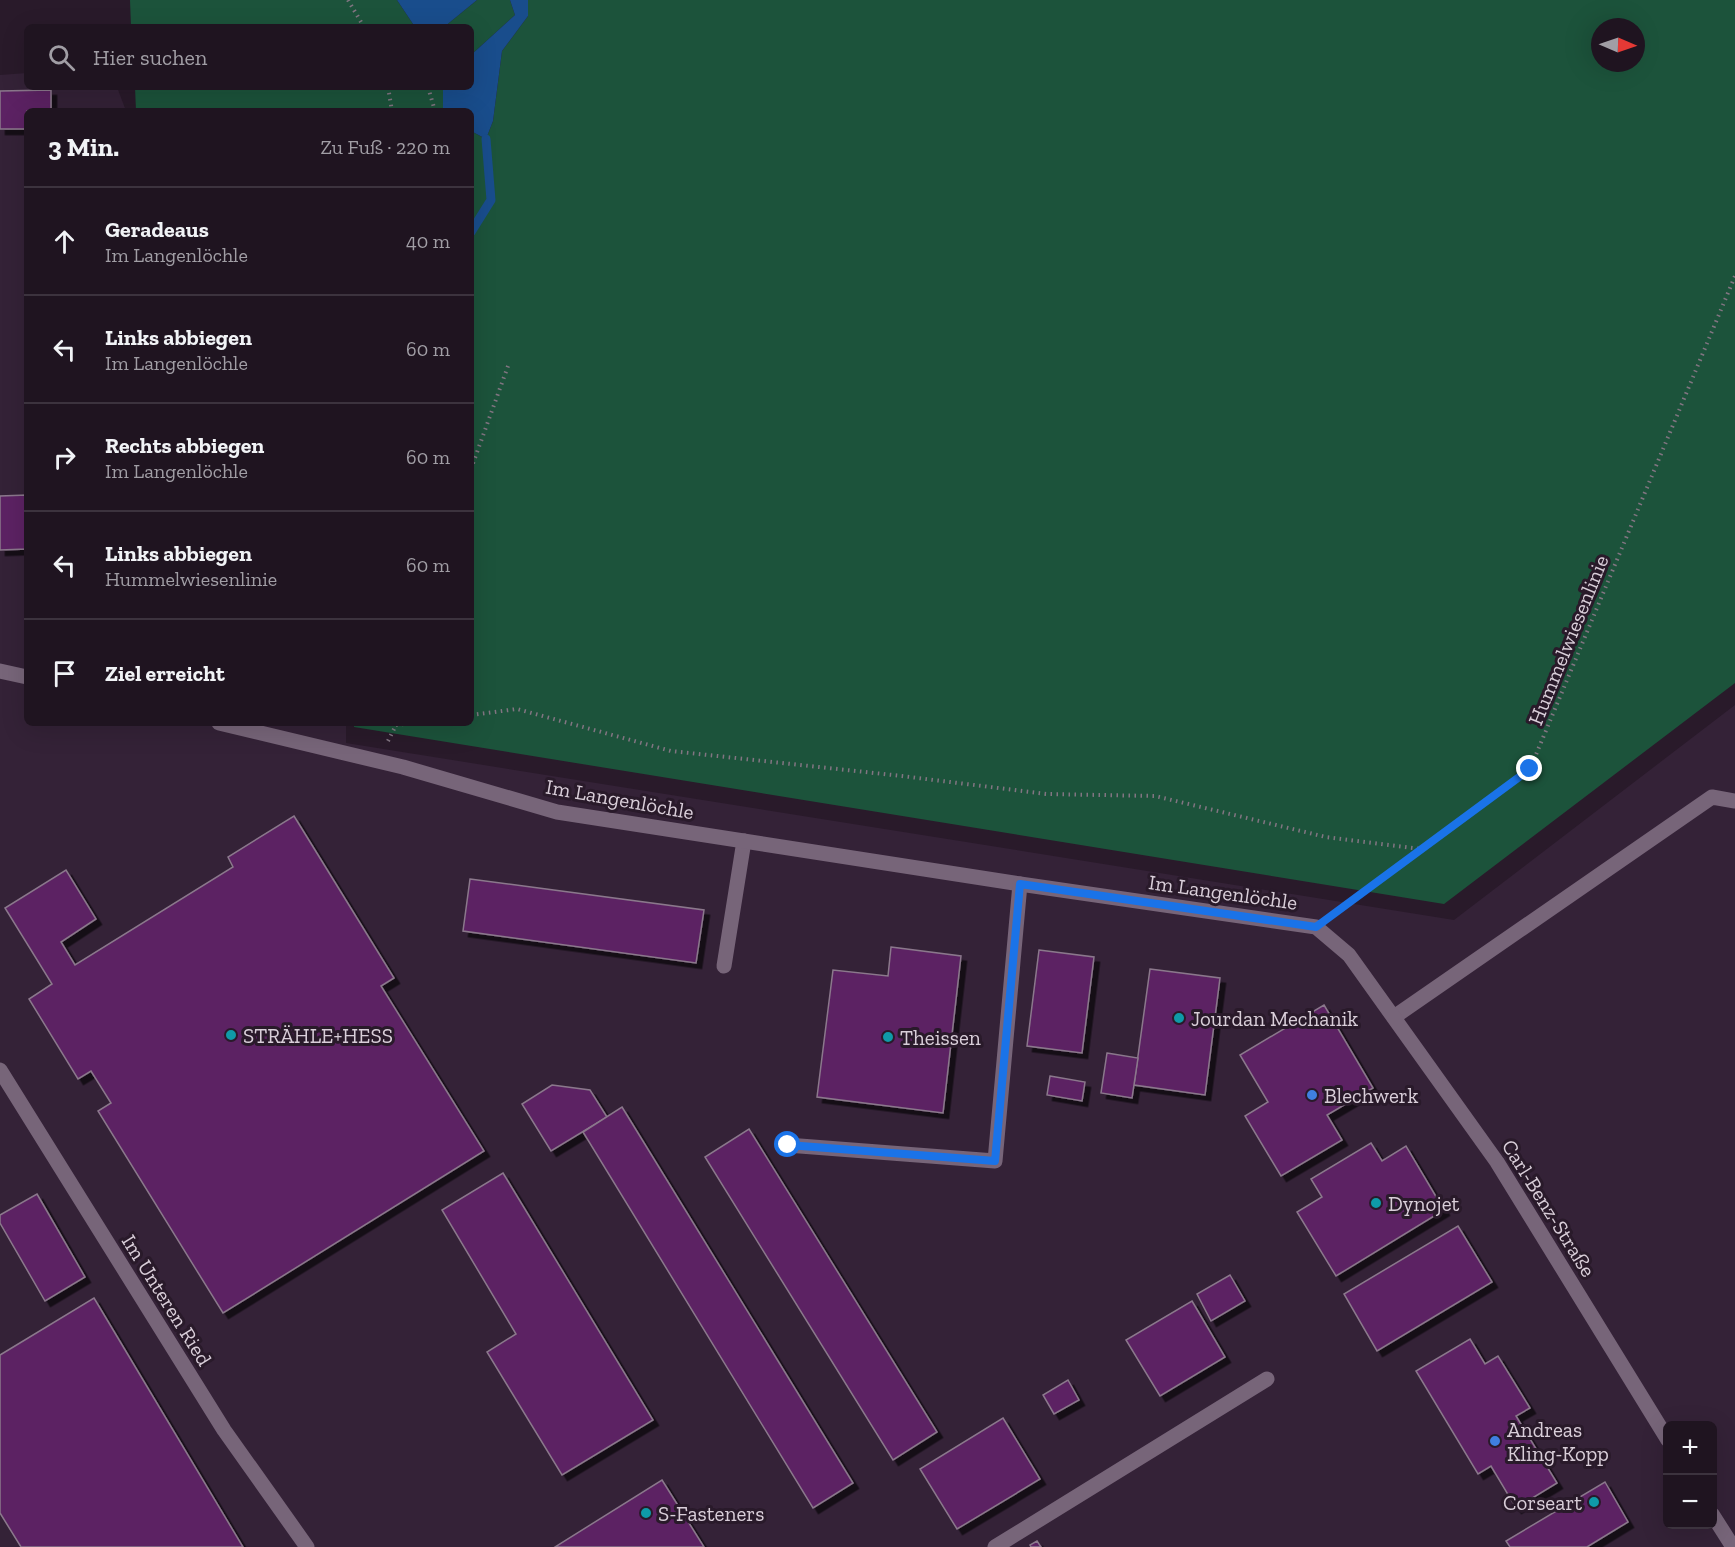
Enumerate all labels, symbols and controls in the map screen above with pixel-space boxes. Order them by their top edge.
north arrow [1591,18,1645,72]
search box [24,24,474,90]
icon: search [45,41,78,74]
text: Hier suchen [93,44,207,71]
text: 3 Min. [48,131,119,163]
text: Zu Fuß · 220 m [320,135,450,159]
text: Geradeaus [105,216,209,243]
icon: ahead [48,225,81,258]
text: 40 m [406,229,450,253]
text: Im Langenlöchle [105,243,248,267]
text: Links abbiegen [105,324,252,351]
icon: left [48,333,81,366]
text: 60 m [406,337,450,361]
text: Im Langenlöchle [105,351,248,375]
text: Rechts abbiegen [105,432,264,459]
icon: right [48,441,81,474]
text: 60 m [406,445,450,469]
text: Im Langenlöchle [105,459,248,483]
text: Links abbiegen [105,540,252,567]
icon: left [48,549,81,582]
street label: Hummelwiesenlinie [1523,551,1614,729]
text: 60 m [406,553,450,577]
text: Hummelwiesenlinie [105,567,277,591]
icon: arrive [48,657,81,690]
text: Ziel erreicht [105,660,225,687]
route end [1516,755,1542,781]
street label: Im Langenlöchle [544,774,696,824]
street label: Im Langenlöchle [1147,869,1299,915]
place label: Jourdan Mechanik [1191,1006,1358,1031]
marker: Jourdan Mechanik [1172,1011,1186,1025]
place label: STRÄHLE+HESS [243,1023,393,1048]
place label: Theissen [900,1025,981,1050]
marker: STRÄHLE+HESS [224,1028,238,1042]
marker: Theissen [881,1030,895,1044]
place label: Blechwerk [1324,1083,1418,1108]
marker: Blechwerk [1305,1088,1319,1102]
route start [774,1131,800,1157]
street label: Carl-Benz-Straße [1497,1135,1601,1281]
place label: Dynojet [1388,1191,1460,1217]
marker: Dynojet [1369,1196,1383,1210]
street label: Im Unteren Ried [117,1230,217,1370]
place label: Andreas Kling-Kopp [1507,1417,1609,1466]
map controls [1663,1421,1717,1529]
button: + [1663,1421,1717,1475]
marker: Andreas Kling-Kopp [1488,1434,1502,1448]
button: − [1663,1475,1717,1529]
place label: Corseart [1503,1490,1582,1515]
marker: Corseart [1587,1495,1601,1509]
place label: S-Fasteners [658,1501,764,1526]
marker: S-Fasteners [639,1506,653,1520]

